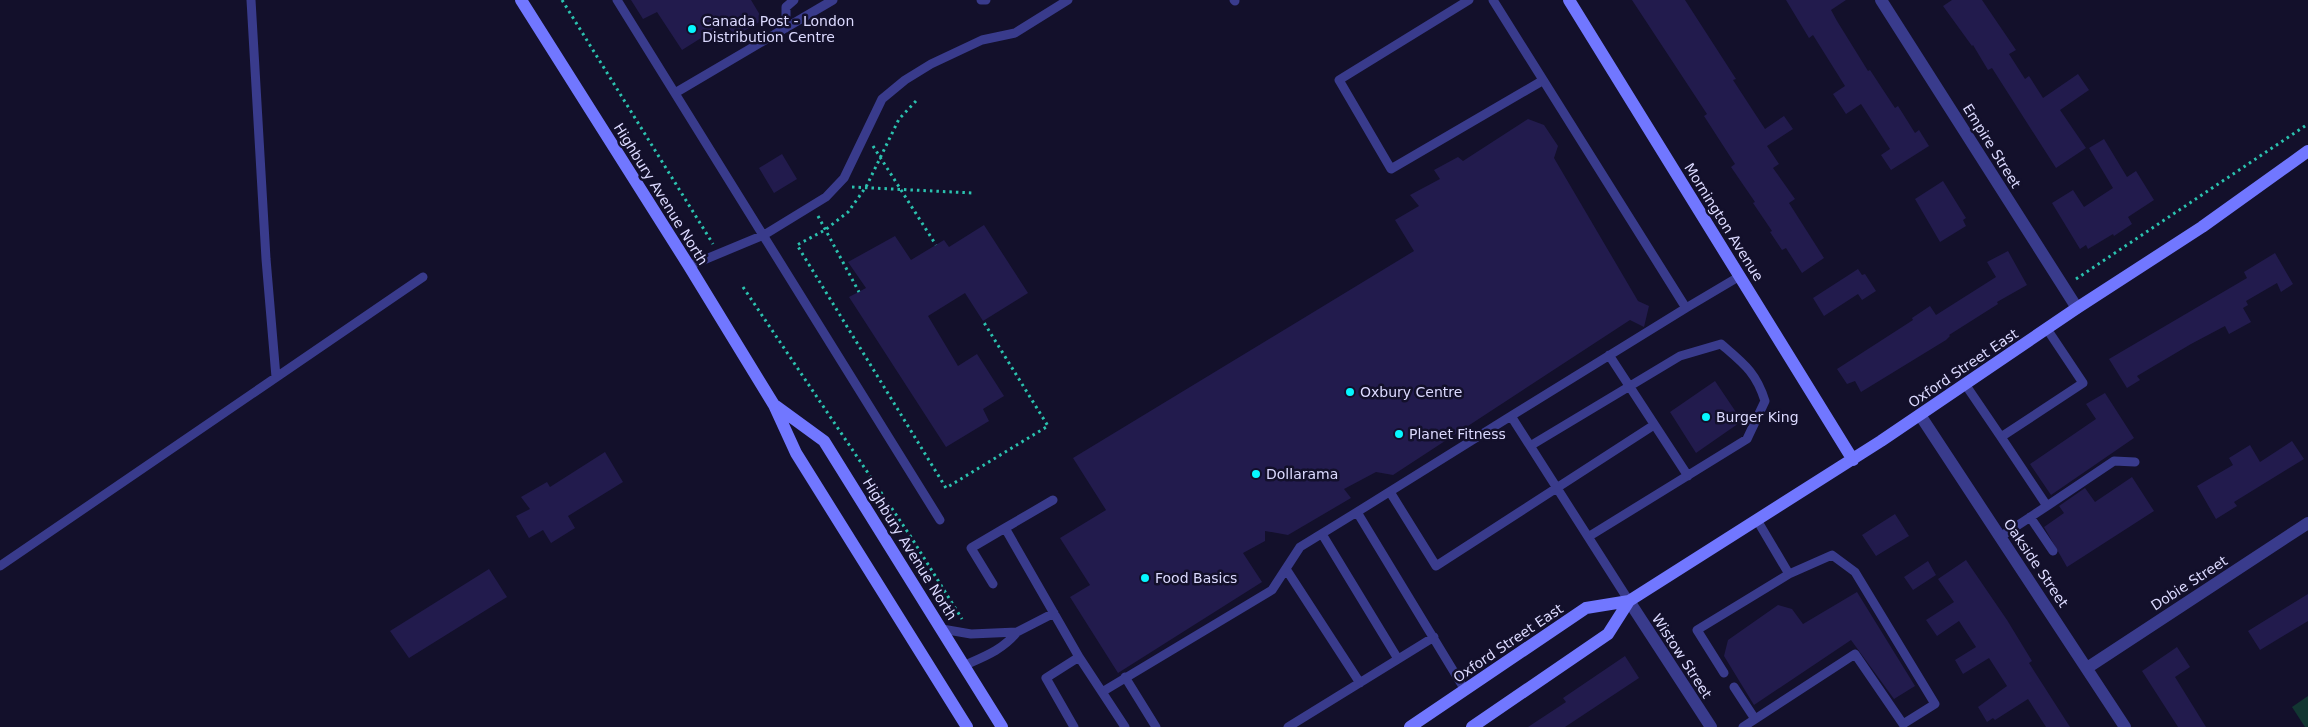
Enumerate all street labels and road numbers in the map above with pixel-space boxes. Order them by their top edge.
street label: Empire Street [1960,101,2025,192]
street label: Highbury Avenue North [611,120,711,268]
street label: Mornington Avenue [1681,160,1767,284]
street label: Oxford Street East [1905,325,2021,411]
street label: Highbury Avenue North [860,475,960,623]
street label: Oakside Street [2000,516,2072,611]
street label: Dobie Street [2148,552,2231,614]
street label: Oxford Street East [1450,600,1566,686]
street label: Wistow Street [1649,611,1715,702]

